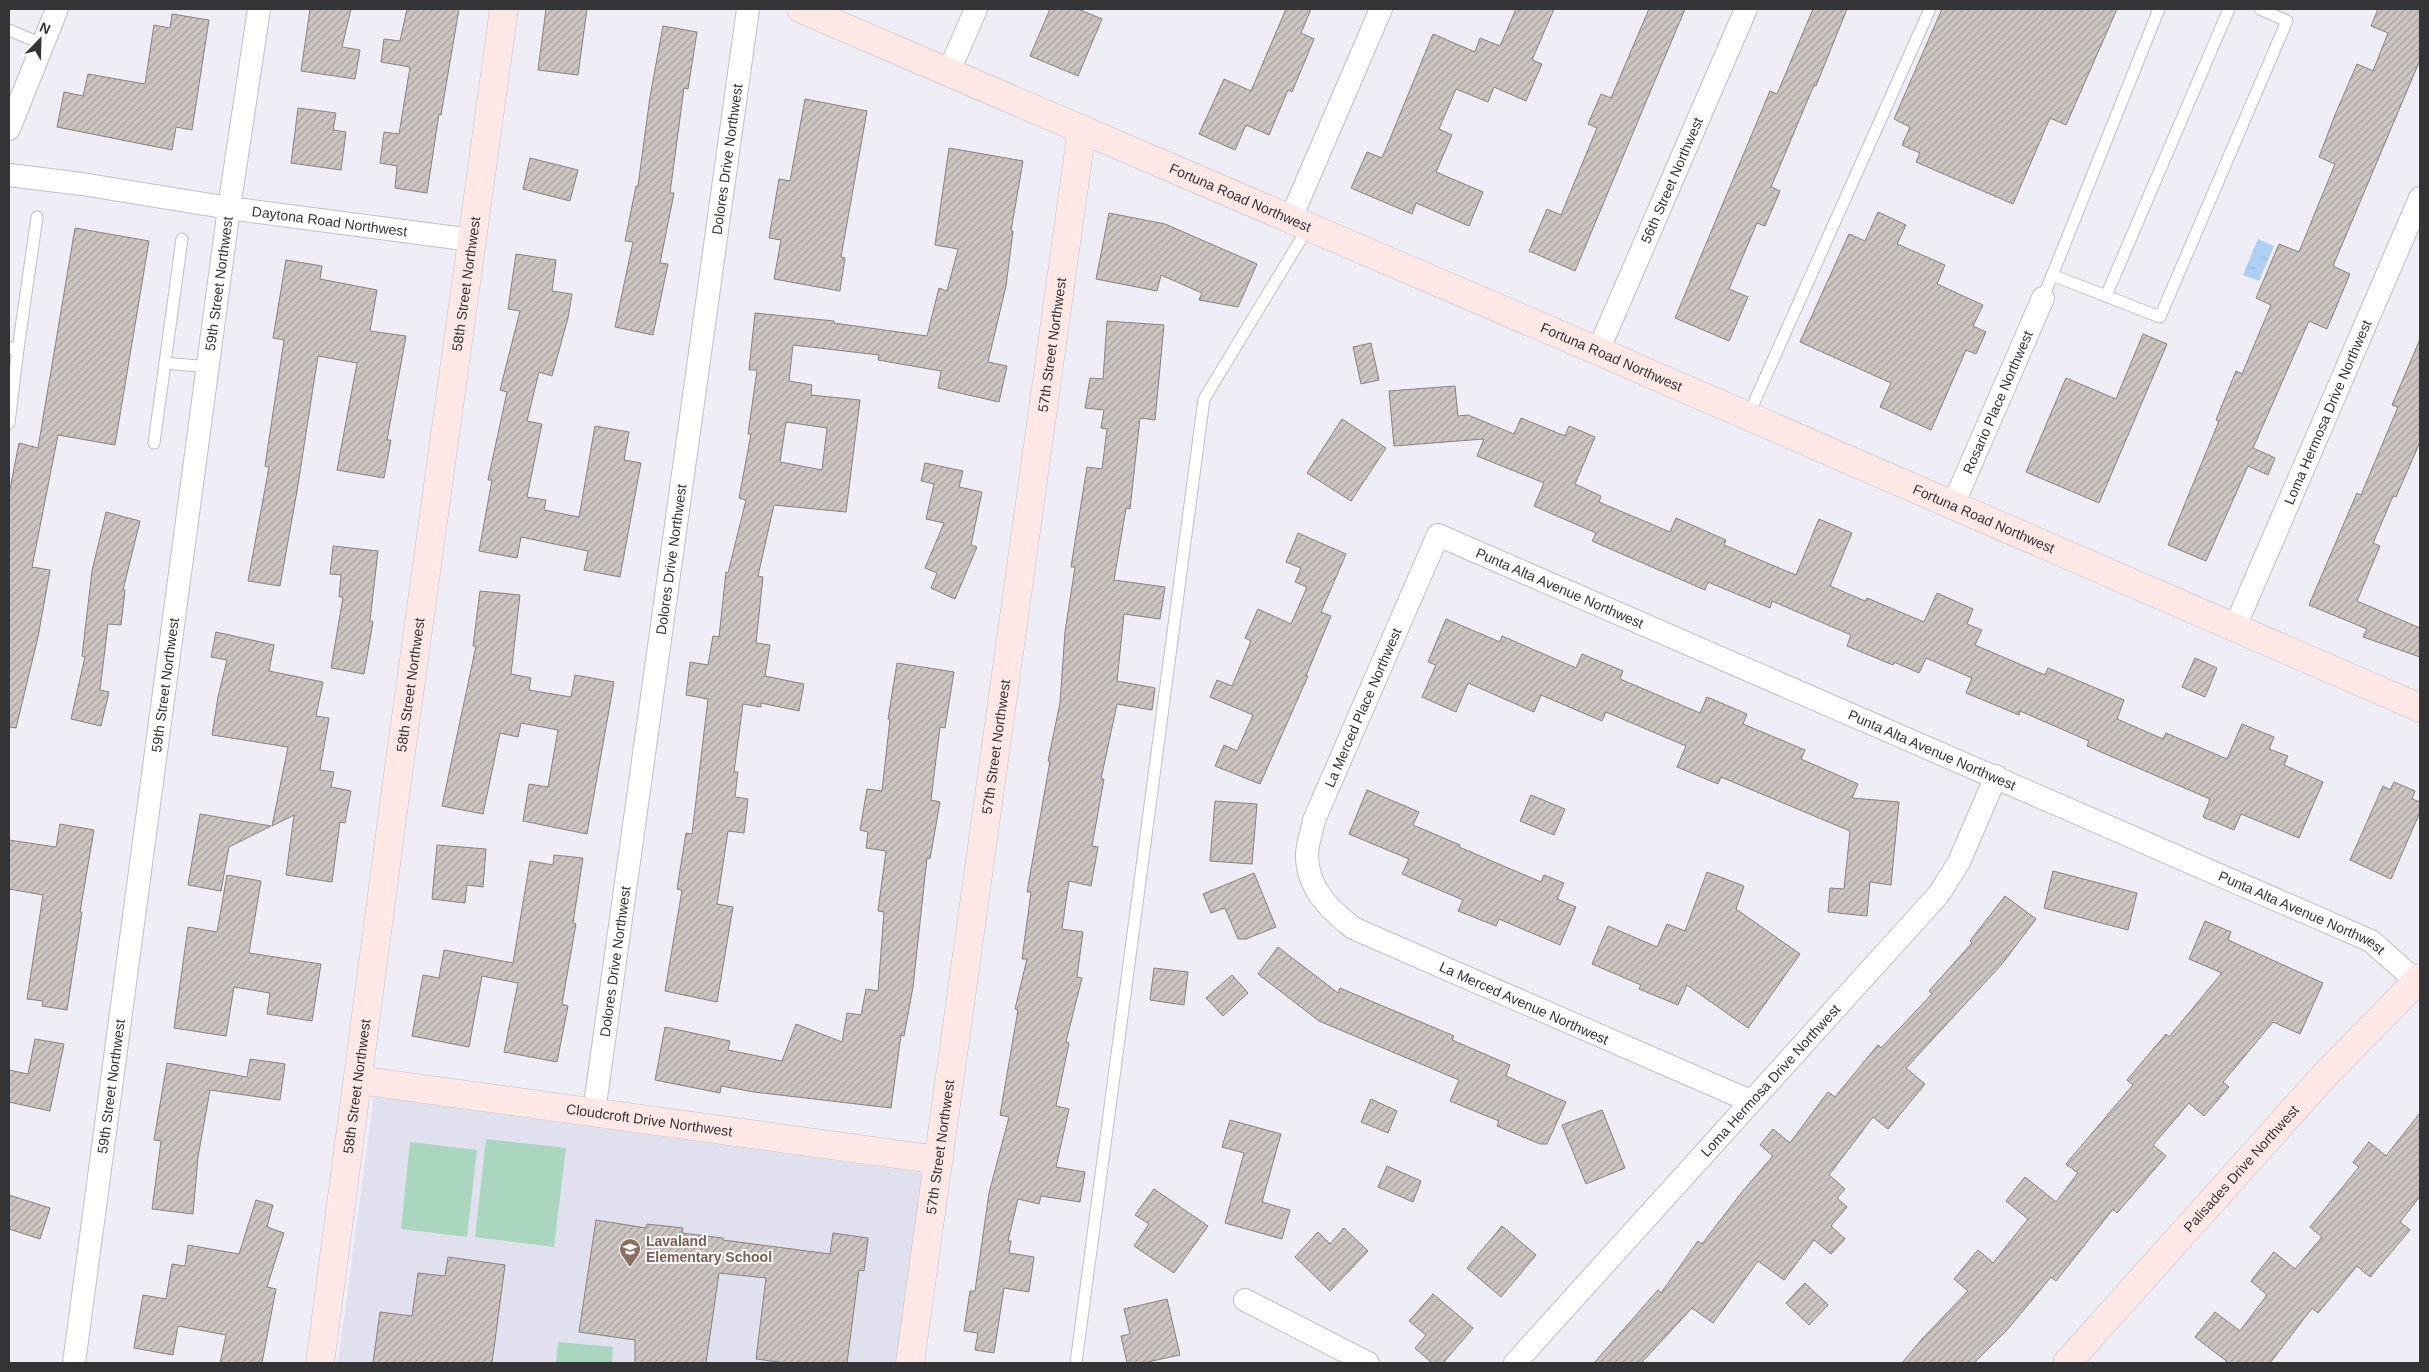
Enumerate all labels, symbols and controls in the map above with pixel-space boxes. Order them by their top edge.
north arrow [15,15,65,65]
text: N [37,19,53,37]
street label: Dolores Drive Northwest [709,83,745,236]
street label: 56th Street Northwest [1638,115,1706,246]
street label: Fortuna Road Northwest [1167,160,1314,235]
street label: Daytona Road Northwest [251,203,408,239]
street label: 59th Street Northwest [202,215,236,352]
street label: 58th Street Northwest [449,215,483,352]
street label: 57th Street Northwest [1035,277,1069,413]
street label: Loma Hermosa Drive Northwest [2281,317,2375,507]
street label: Fortuna Road Northwest [1538,319,1685,395]
street label: Rosario Place Northwest [1960,328,2036,476]
street label: Fortuna Road Northwest [1911,481,2057,556]
street label: Dolores Drive Northwest [653,483,690,636]
street label: Punta Alta Avenue Northwest [1473,544,1646,632]
street label: 59th Street Northwest [148,617,182,753]
street label: 58th Street Northwest [393,617,428,753]
street label: La Merced Place Northwest [1321,625,1405,790]
street label: 57th Street Northwest [979,679,1013,815]
street label: Punta Alta Avenue Northwest [1846,706,2018,794]
street label: Punta Alta Avenue Northwest [2216,868,2388,958]
street label: Dolores Drive Northwest [597,885,633,1038]
street label: La Merced Avenue Northwest [1437,958,1611,1048]
street label: Loma Hermosa Drive Northwest [1698,1001,1843,1160]
street label: 59th Street Northwest [94,1018,128,1155]
street label: 58th Street Northwest [340,1018,373,1155]
street label: 57th Street Northwest [923,1079,957,1215]
street label: Cloudcroft Drive Northwest [565,1101,733,1139]
street label: Palisades Drive Northwest [2180,1102,2302,1235]
place label: Lavaland Elementary School [646,1233,772,1265]
school or university icon: Lavaland Elementary School [618,1237,642,1268]

